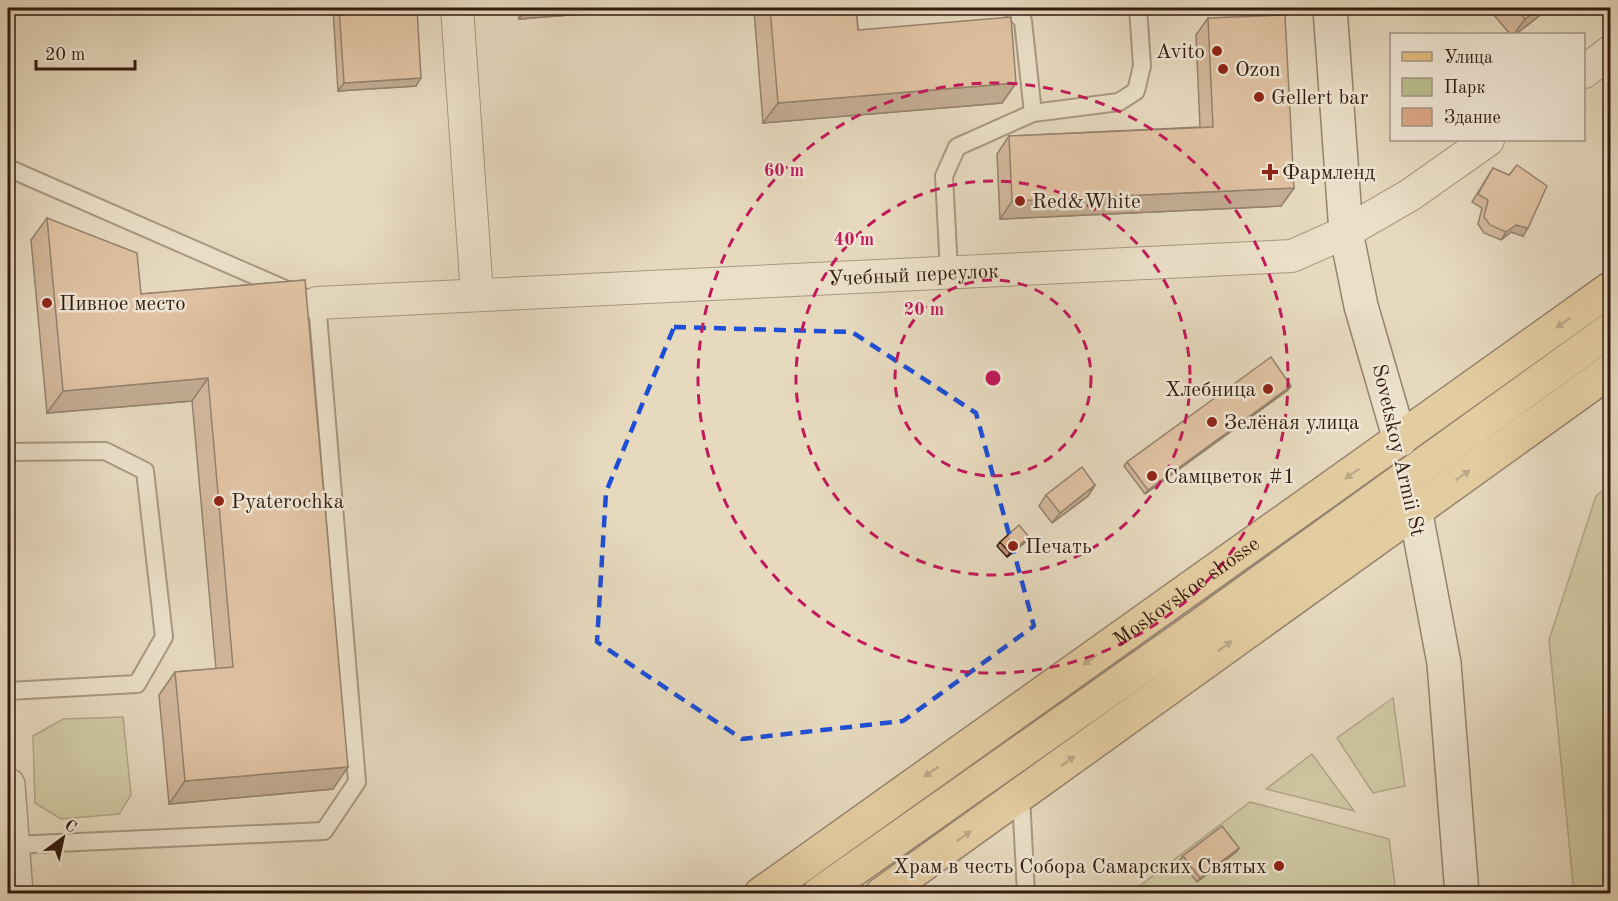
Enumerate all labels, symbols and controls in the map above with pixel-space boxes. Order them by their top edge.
scale bar [36,33,135,71]
legend [1390,33,1585,141]
place label: Avito [1156,42,1205,63]
marker: Avito [1210,44,1224,58]
text: 20 m [45,46,85,64]
text: Улица [1444,49,1493,67]
place label: Ozon [1235,60,1281,81]
marker: Ozon [1216,62,1230,76]
text: Парк [1444,79,1485,97]
place label: Gellert bar [1271,88,1369,109]
marker: Gellert bar [1252,90,1266,104]
text: Здание [1444,109,1501,127]
text: 60 m [764,162,804,180]
place label: Фармленд [1282,163,1376,184]
marker: Фармленд [1263,165,1277,179]
place label: Red&White [1032,192,1141,213]
marker: Red&White [1013,194,1027,208]
text: 40 m [834,231,874,249]
street label: Учебный переулок [828,261,1000,290]
place label: Пивное место [59,294,186,315]
marker: Пивное место [40,296,54,310]
text: 20 m [904,301,944,319]
one-way arrow [1555,317,1571,329]
street label: Sovetskoy Armii St [1368,362,1428,538]
centre of rings [983,368,1003,388]
place label: Хлебница [1165,380,1256,401]
marker: Хлебница [1261,382,1275,396]
place label: Зелёная улица [1224,413,1359,434]
marker: Зелёная улица [1205,415,1219,429]
place label: Самцветок #1 [1164,467,1295,488]
one-way arrow [1344,468,1360,480]
marker: Самцветок #1 [1145,469,1159,483]
one-way arrow [1454,469,1470,481]
place label: Pyaterochka [231,492,344,513]
marker: Pyaterochka [212,494,226,508]
street label: Moskovskoe shosse [1110,533,1264,651]
place label: Печать [1025,537,1092,558]
marker: Печать [1006,539,1020,553]
one-way arrow [1217,640,1233,652]
one-way arrow [1083,653,1098,665]
one-way arrow [1060,755,1076,767]
one-way arrow [924,766,939,778]
north arrow [33,808,93,868]
text: С [61,818,79,837]
one-way arrow [955,830,971,842]
place label: Храм в честь Собора Самарских Святых [893,857,1267,878]
marker: Храм в честь Собора Самарских Святых [1272,859,1286,873]

